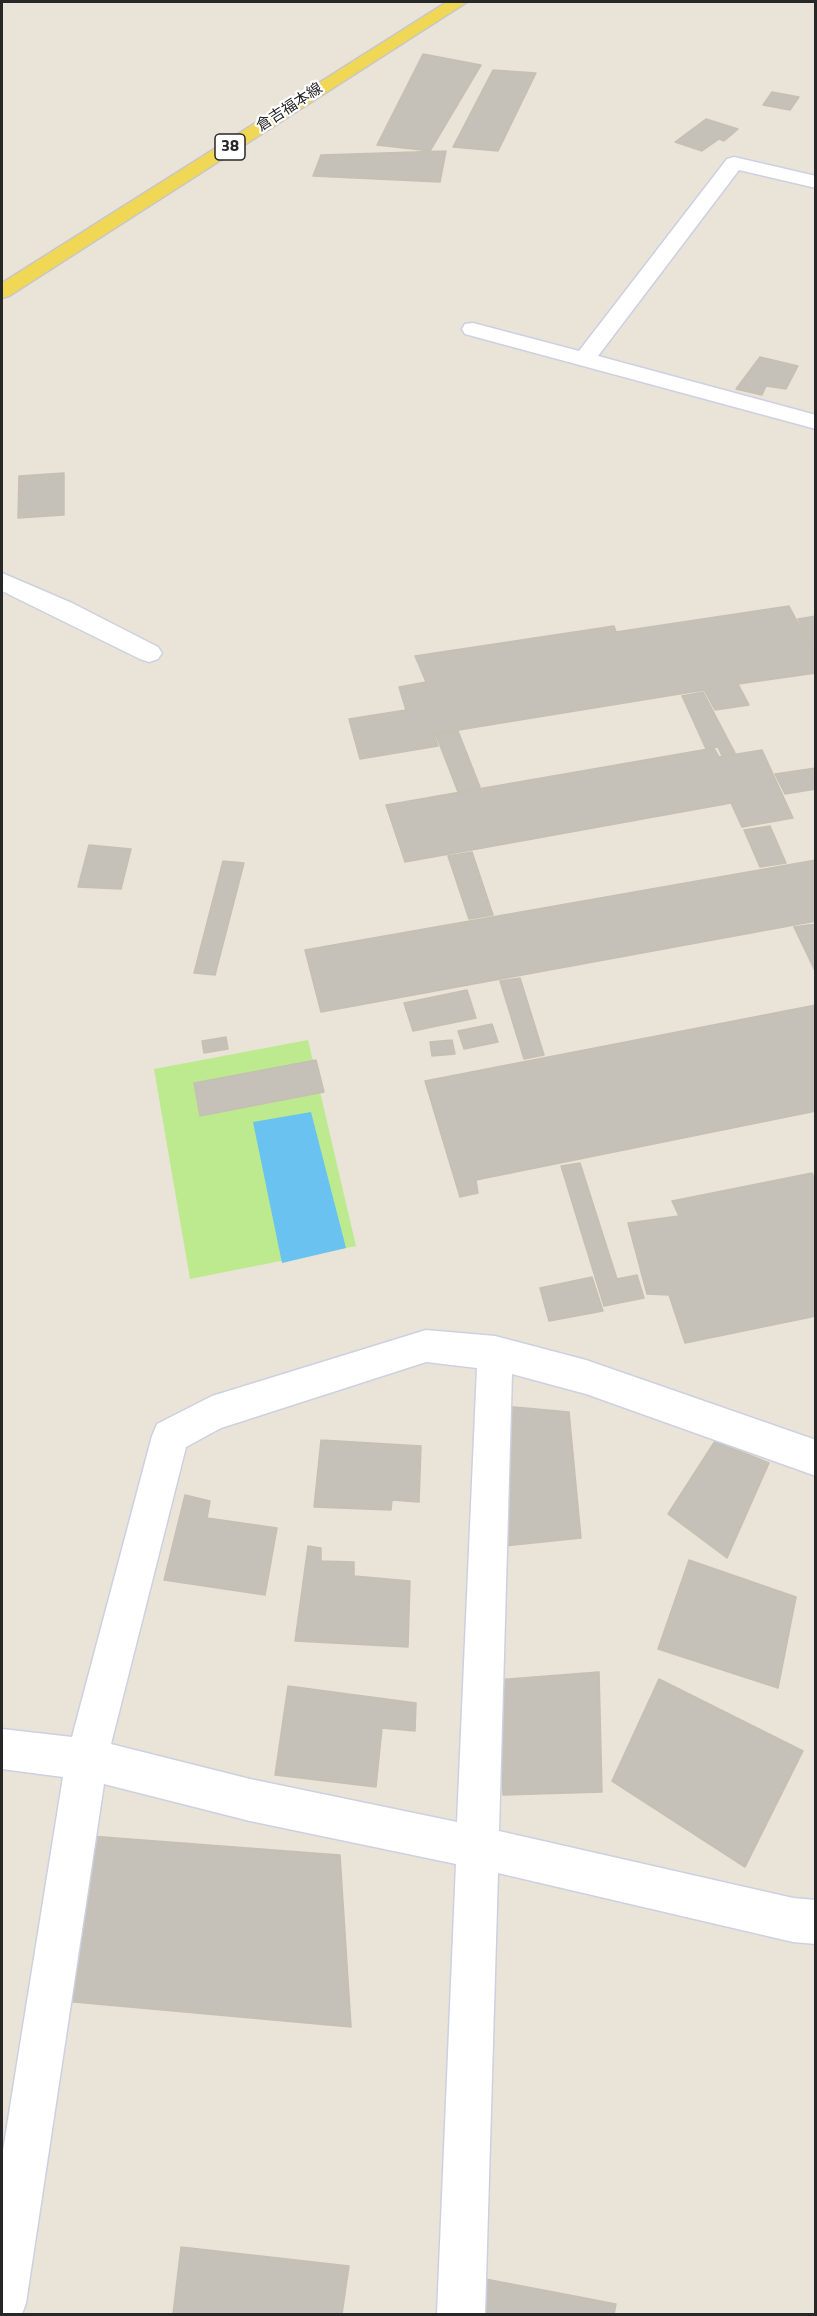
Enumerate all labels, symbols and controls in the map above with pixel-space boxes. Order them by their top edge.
street label: 倉吉福本線 [254,80,326,136]
road number: 38 [215,134,245,160]

